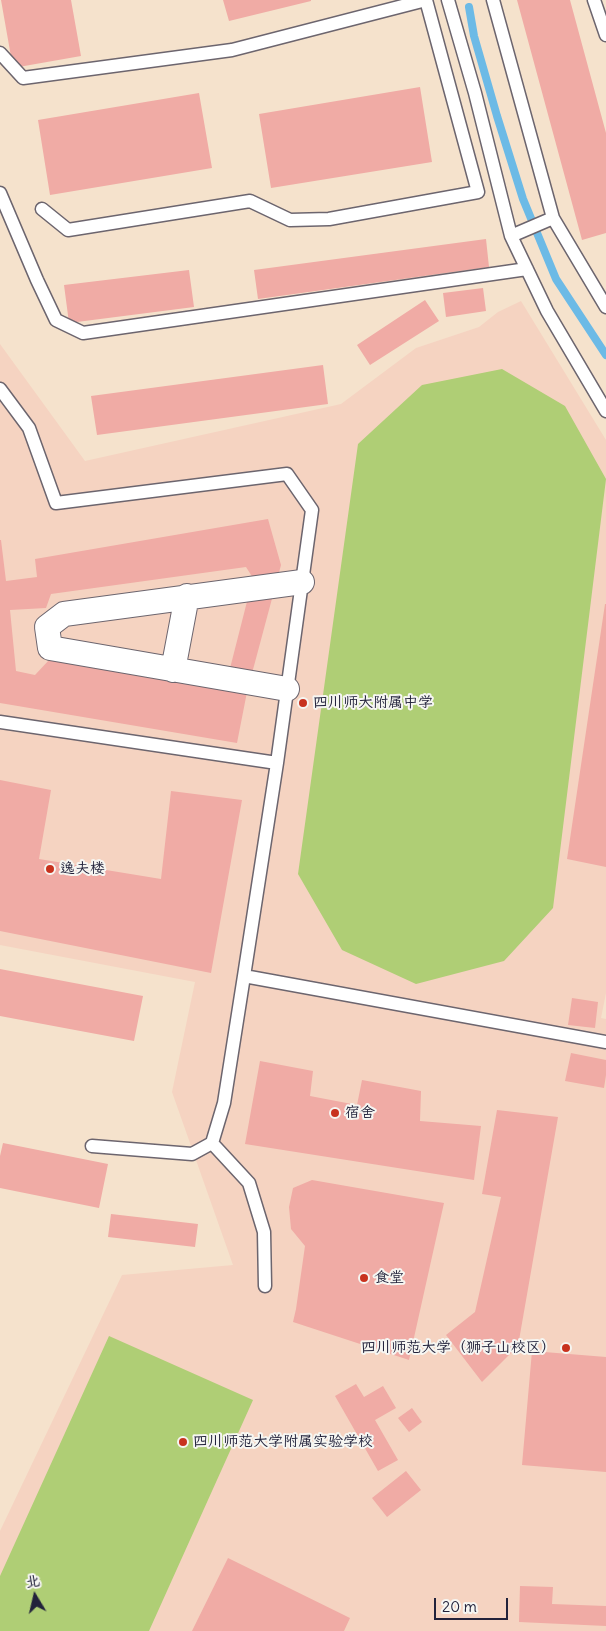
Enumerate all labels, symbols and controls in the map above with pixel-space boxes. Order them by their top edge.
place label: 四川师大附属中学 [313,694,433,712]
marker: 四川师大附属中学 [297,697,309,709]
place label: 逸夫楼 [60,860,105,878]
marker: 逸夫楼 [44,863,56,875]
place label: 宿舍 [345,1104,375,1122]
marker: 宿舍 [329,1107,341,1119]
place label: 食堂 [374,1269,404,1287]
marker: 食堂 [358,1272,370,1284]
place label: 四川师范大学（狮子山校区） [361,1339,556,1357]
marker: 四川师范大学（狮子山校区） [560,1342,572,1354]
place label: 四川师范大学附属实验学校 [193,1433,373,1451]
marker: 四川师范大学附属实验学校 [177,1436,189,1448]
north arrow [10,1571,60,1621]
text: 北 [24,1571,41,1591]
scale bar [436,1588,510,1620]
text: 20 m [442,1597,477,1616]

